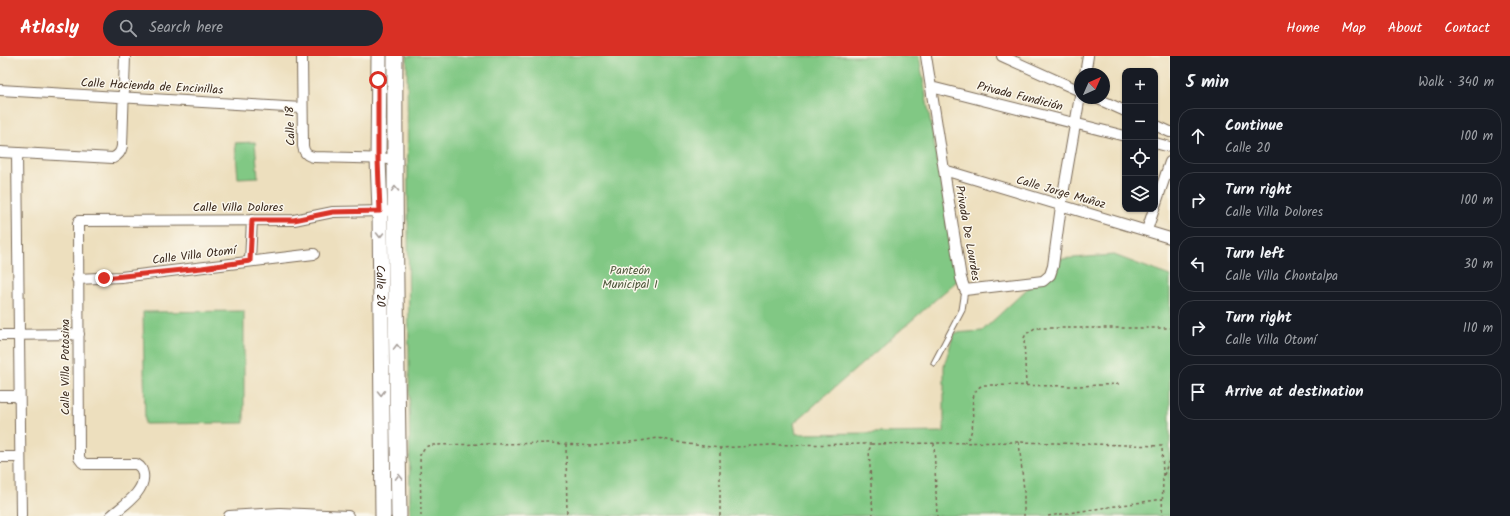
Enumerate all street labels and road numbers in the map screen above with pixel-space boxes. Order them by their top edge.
street label: Calle Hacienda de Encinillas [80,73,224,100]
street label: Privada Fundición [975,77,1065,116]
street label: Calle 18 [280,105,301,146]
street label: Calle Jorge Muñoz [1014,171,1108,214]
street label: Privada De Lourdes [950,184,985,282]
street label: Calle Villa Dolores [193,198,283,217]
street label: Calle Villa Otomí [151,241,239,270]
street label: Calle 20 [371,265,390,307]
street label: Calle Villa Potosina [56,318,75,415]

